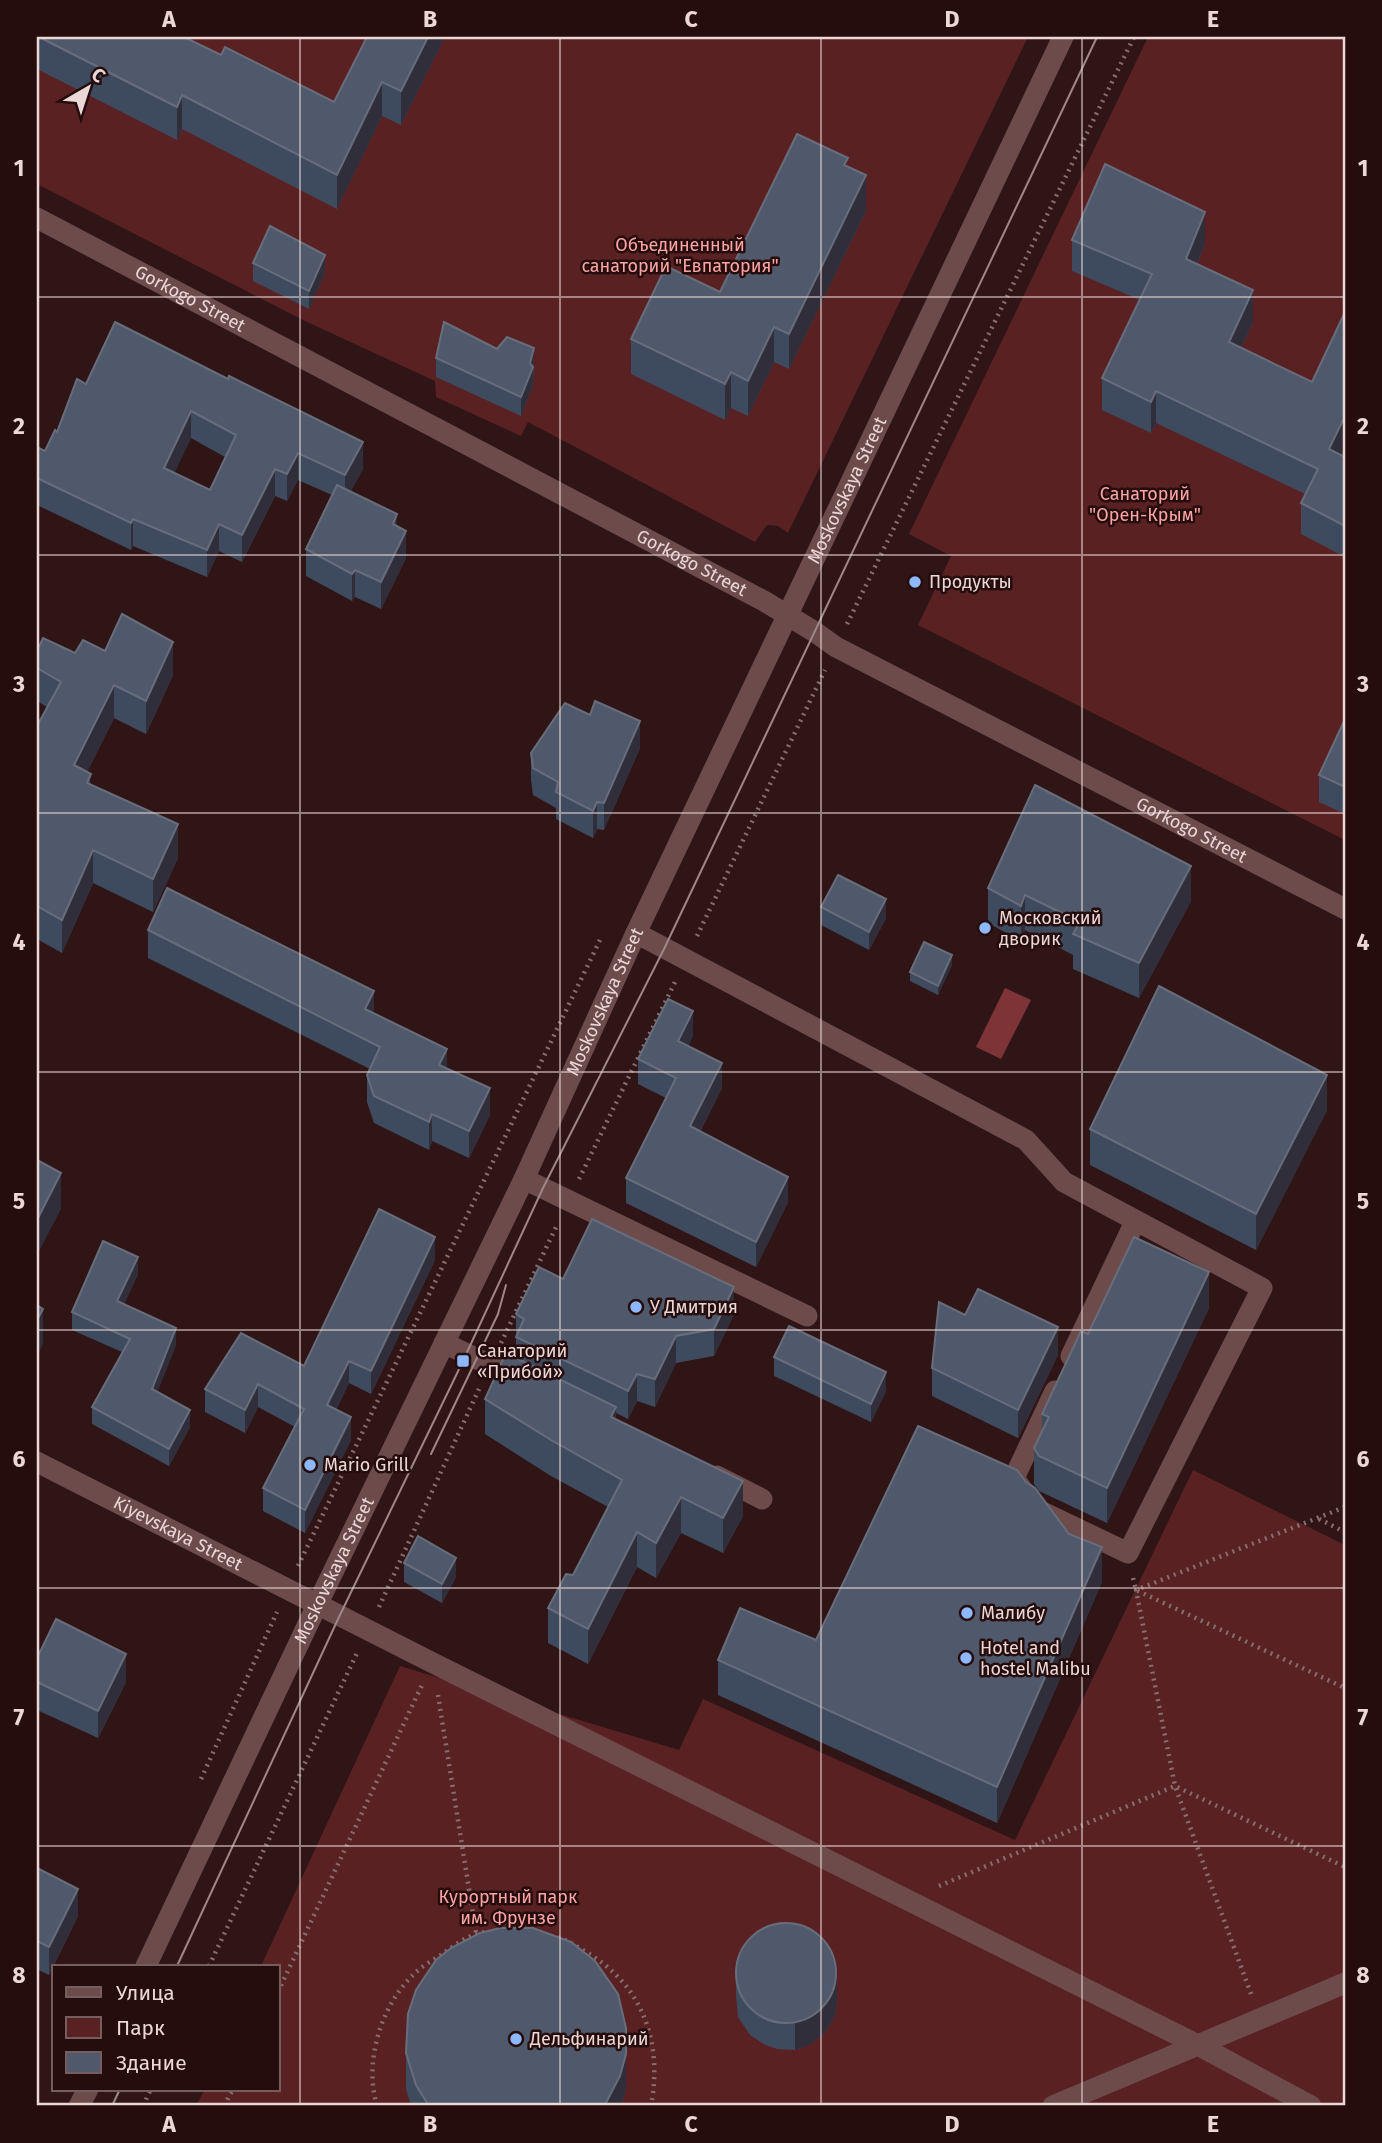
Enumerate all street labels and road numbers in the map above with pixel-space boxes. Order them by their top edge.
street label: Gorkogo Street [131,261,249,337]
street label: Moskovskaya Street [803,413,892,567]
street label: Gorkogo Street [633,525,751,601]
street label: Gorkogo Street [1132,792,1251,868]
street label: Moskovskaya Street [562,924,648,1079]
street label: Kiyevskaya Street [110,1492,247,1576]
street label: Moskovskaya Street [289,1493,379,1647]

